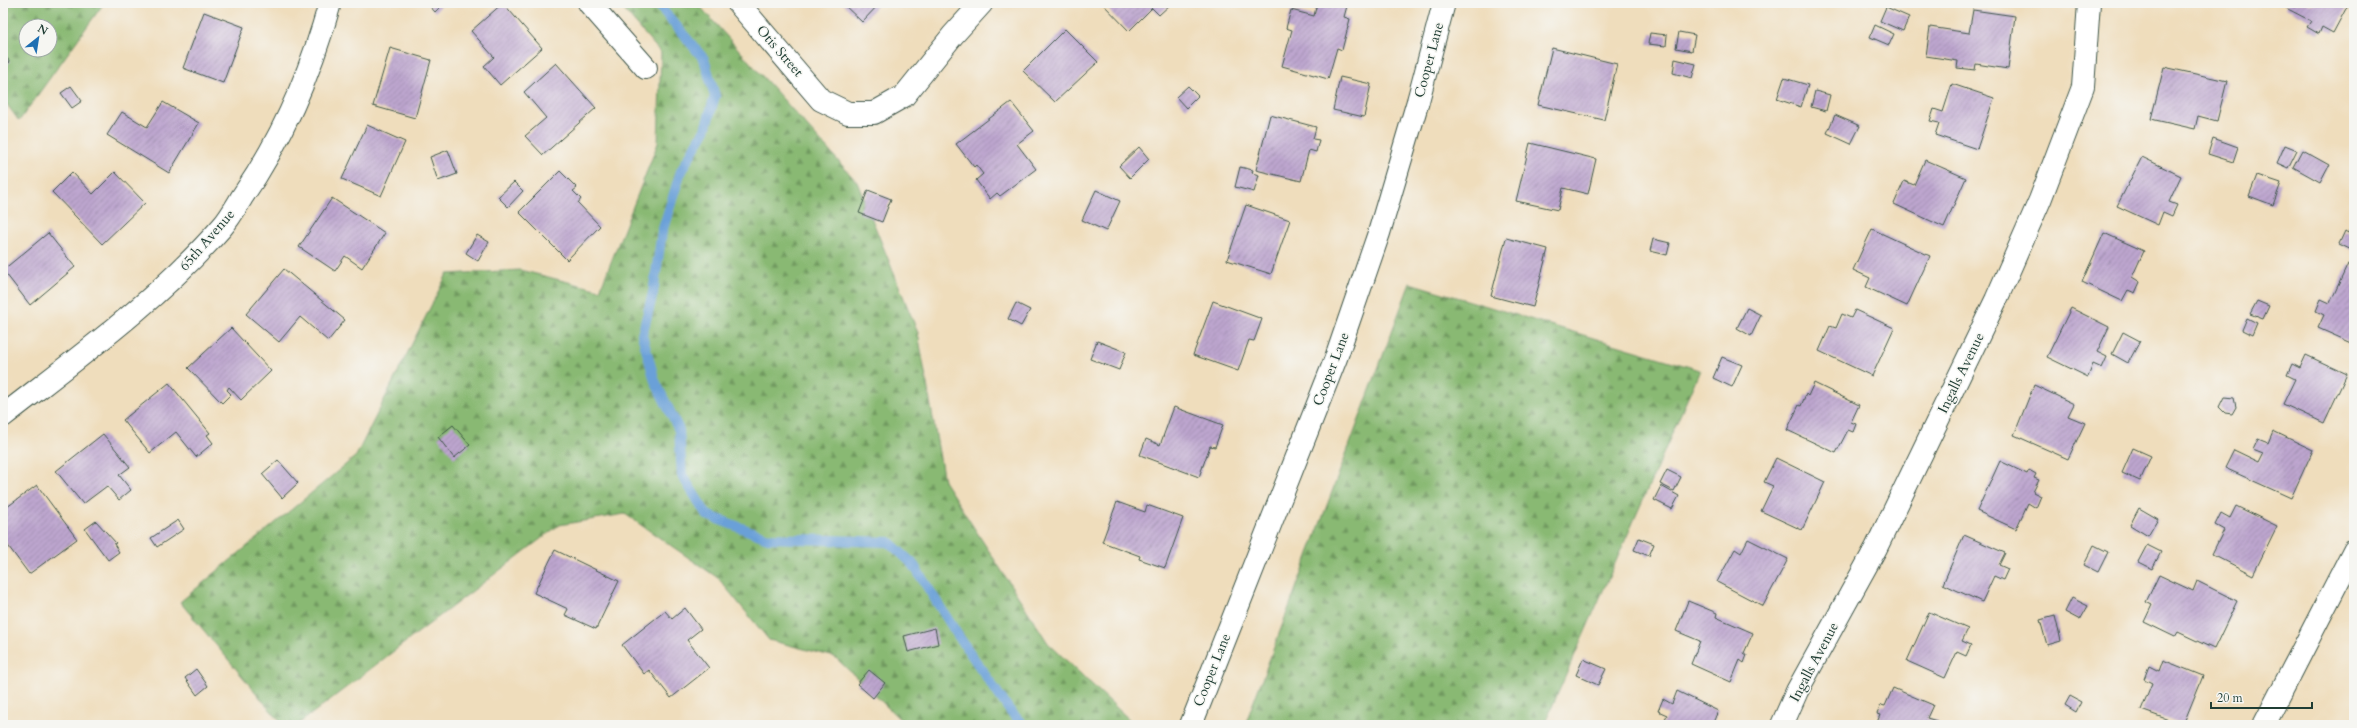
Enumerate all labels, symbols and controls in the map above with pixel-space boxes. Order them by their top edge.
north arrow [18,18,58,58]
street label: Cooper Lane [1410,20,1448,100]
text: N [35,21,51,39]
street label: Otis Street [752,21,808,81]
street label: 65th Avenue [175,205,239,275]
street label: Cooper Lane [1308,329,1354,409]
street label: Ingalls Avenue [1933,329,1989,417]
street label: Ingalls Avenue [1785,619,1843,705]
street label: Cooper Lane [1189,631,1235,709]
scale bar [2211,684,2312,710]
text: 20 m [2217,690,2244,706]

